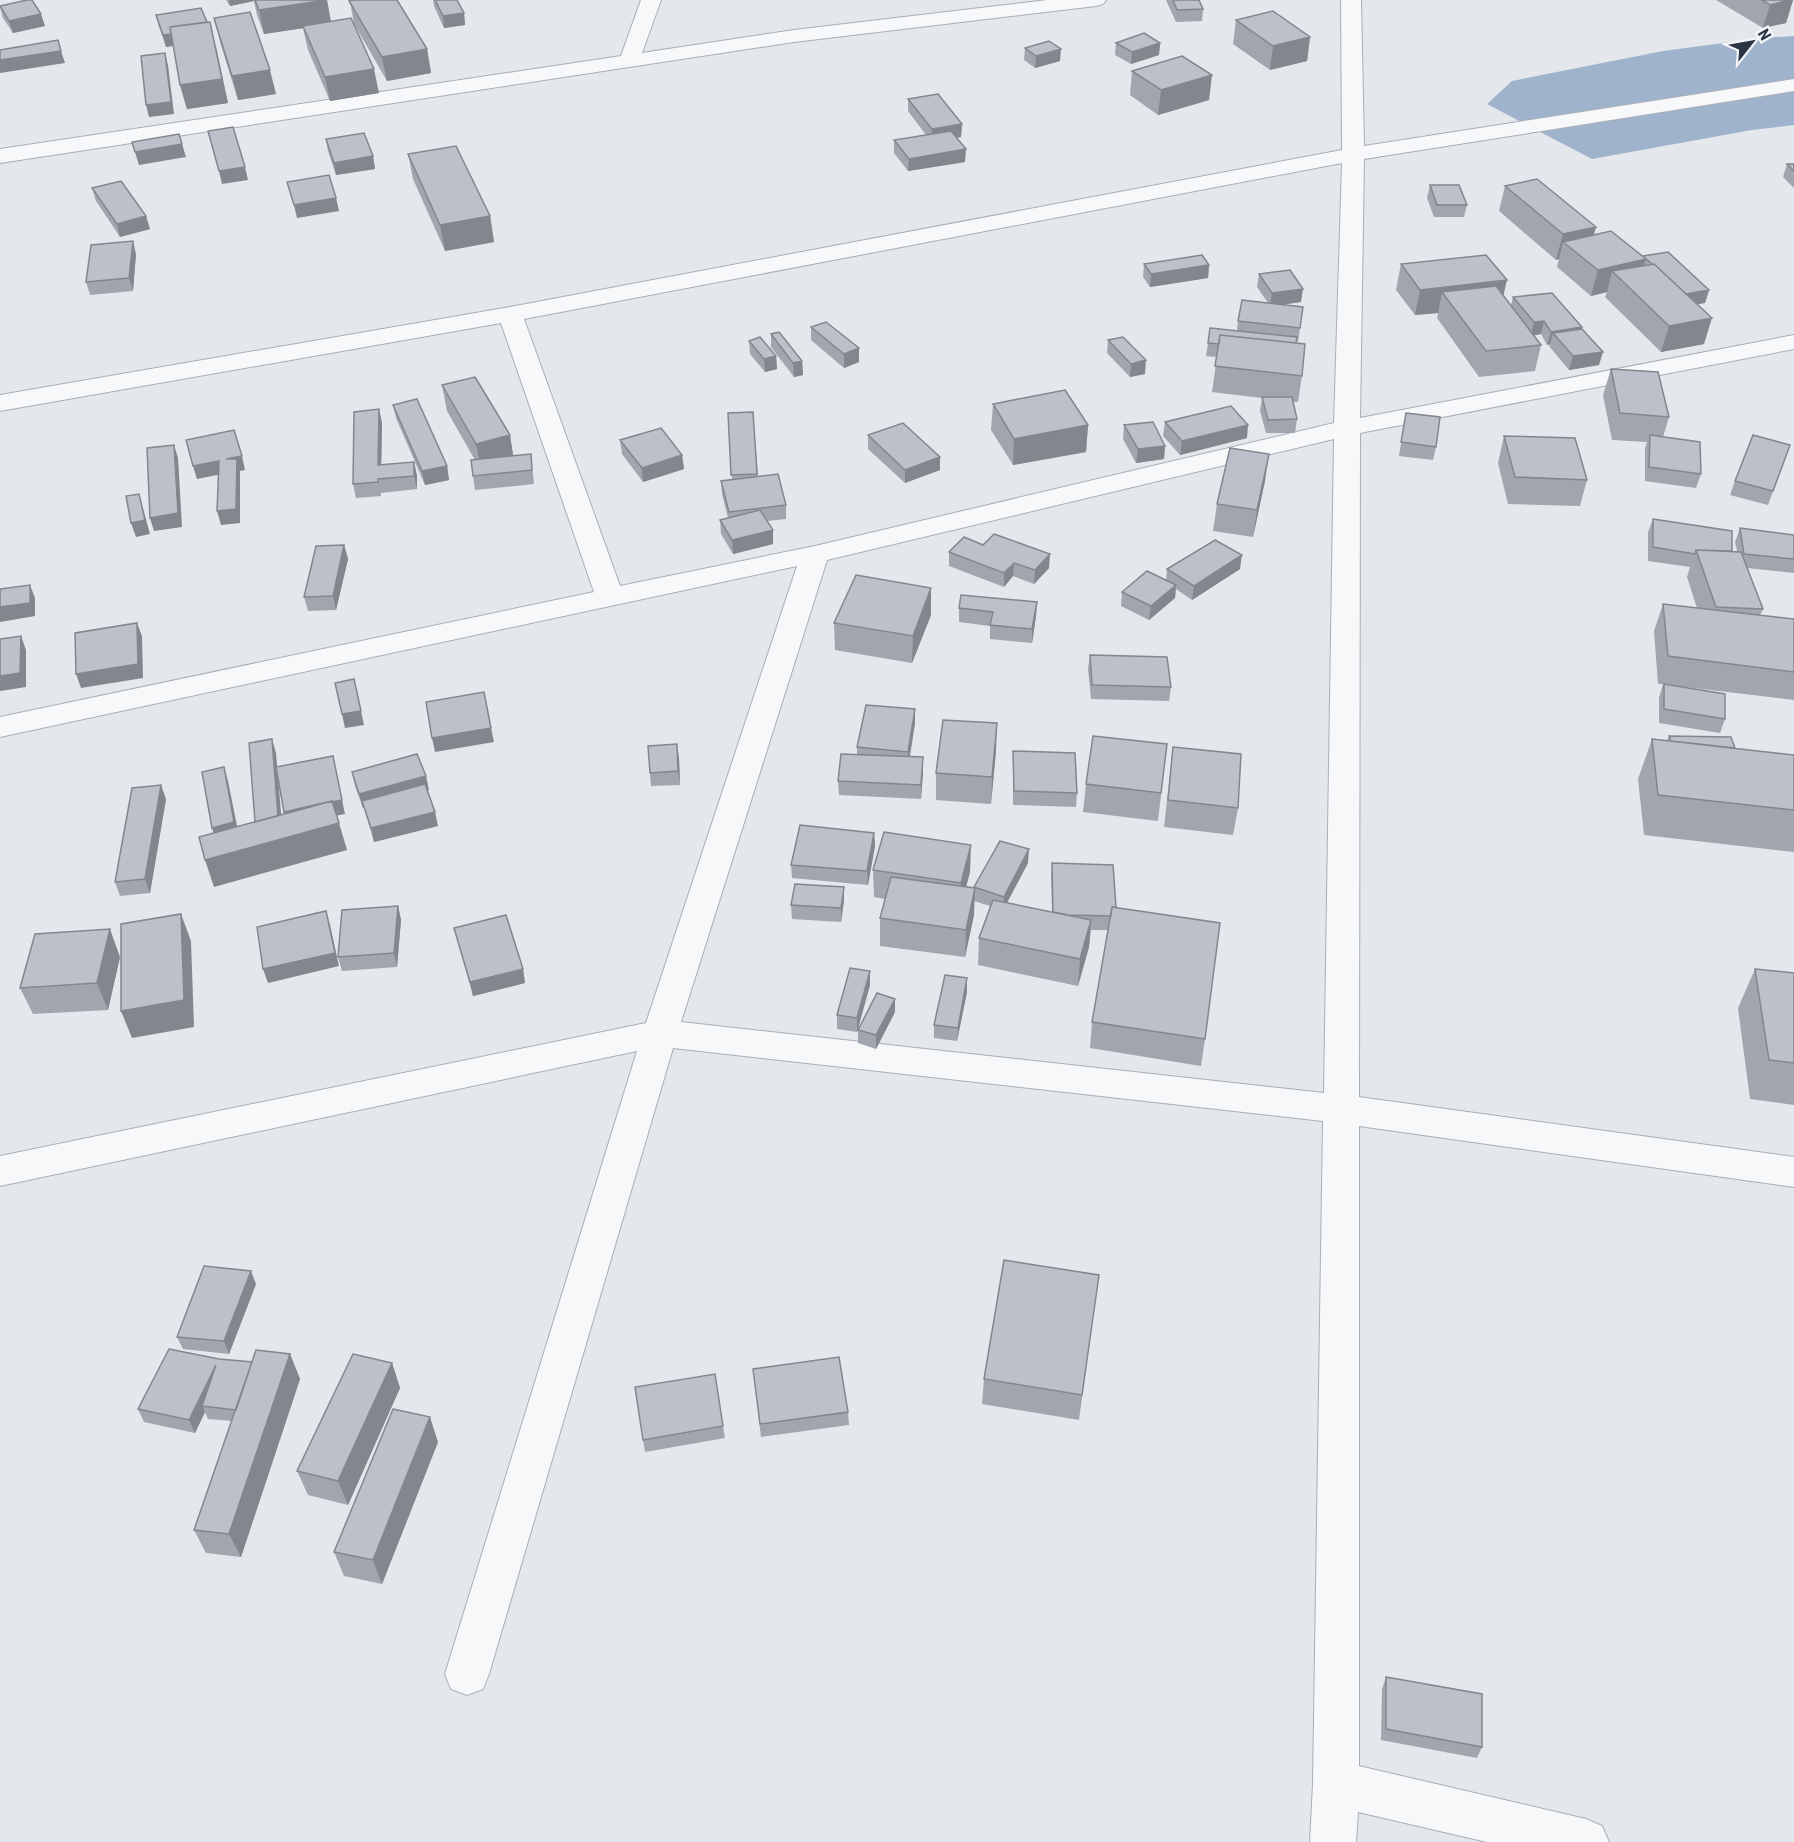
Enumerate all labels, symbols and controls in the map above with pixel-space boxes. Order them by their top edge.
north arrow [1722,12,1782,72]
text: N [1754,25,1775,44]

